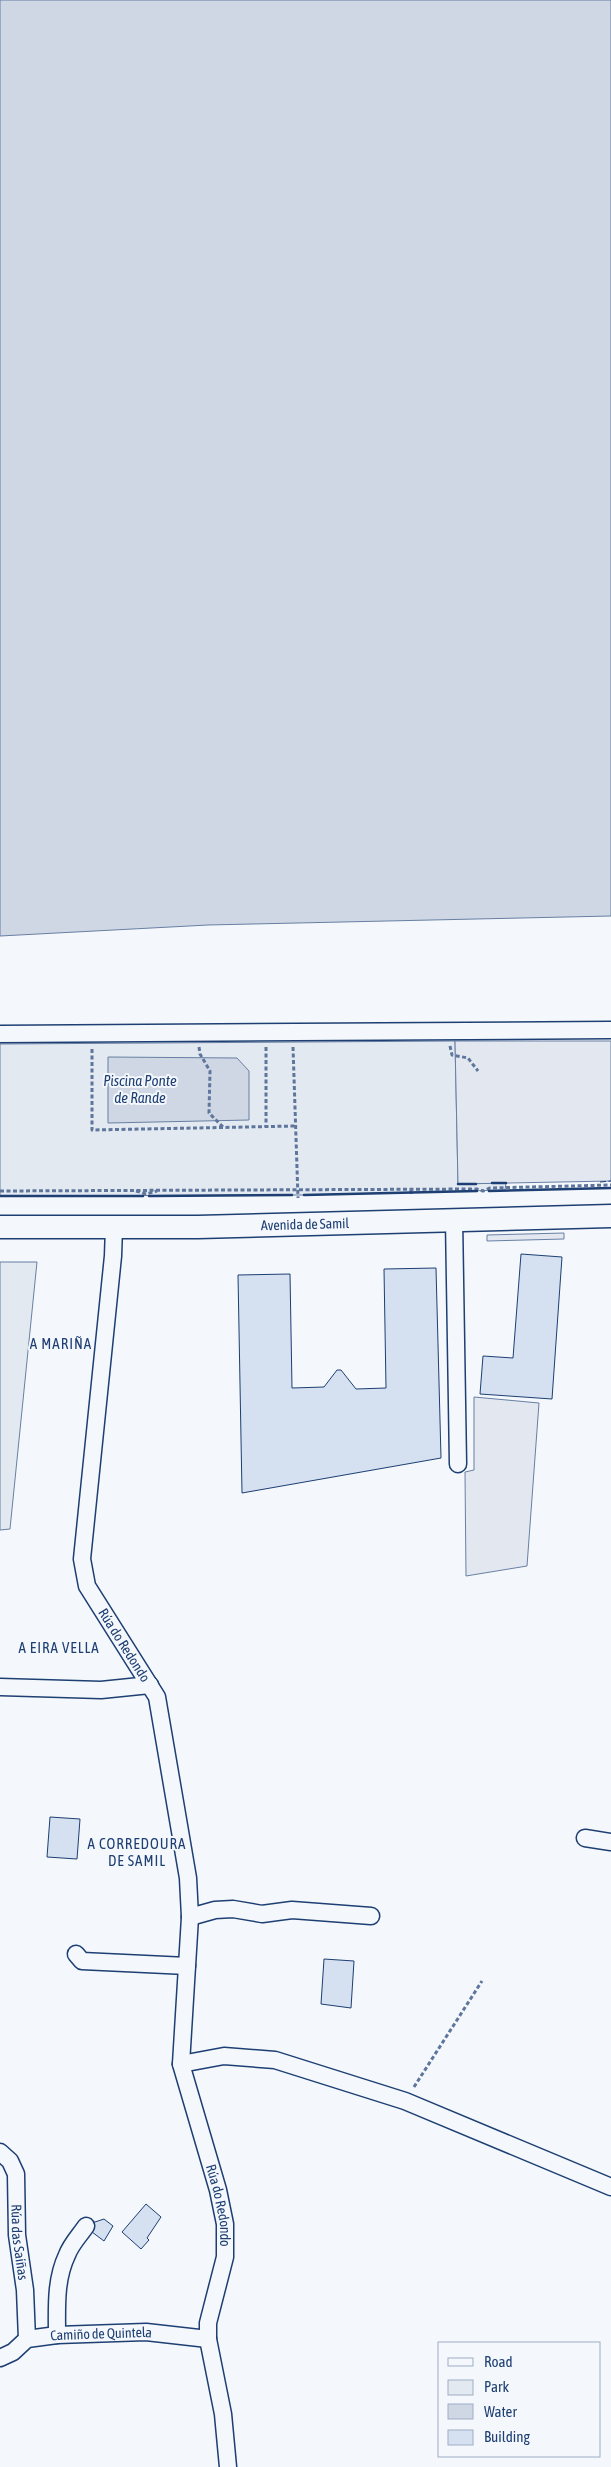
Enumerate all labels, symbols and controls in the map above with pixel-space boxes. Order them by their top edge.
water label: Piscina Ponte de Rande [103,1072,177,1106]
street label: Avenida de Samil [261,1215,350,1233]
district label: A MARIÑA [30,1335,92,1352]
street label: Rúa do Redondo [95,1605,153,1685]
district label: A EIRA VELLA [18,1639,100,1656]
district label: A CORREDOURA DE SAMIL [88,1835,186,1869]
street label: Rúa do Redondo [203,2162,233,2247]
street label: Rúa das Saíñas [8,2204,31,2281]
street label: Camiño de Quintela [49,2324,153,2344]
legend [438,2342,601,2457]
text: Road [484,2353,513,2370]
text: Park [484,2378,509,2395]
text: Water [484,2403,517,2420]
text: Building [484,2428,530,2445]

